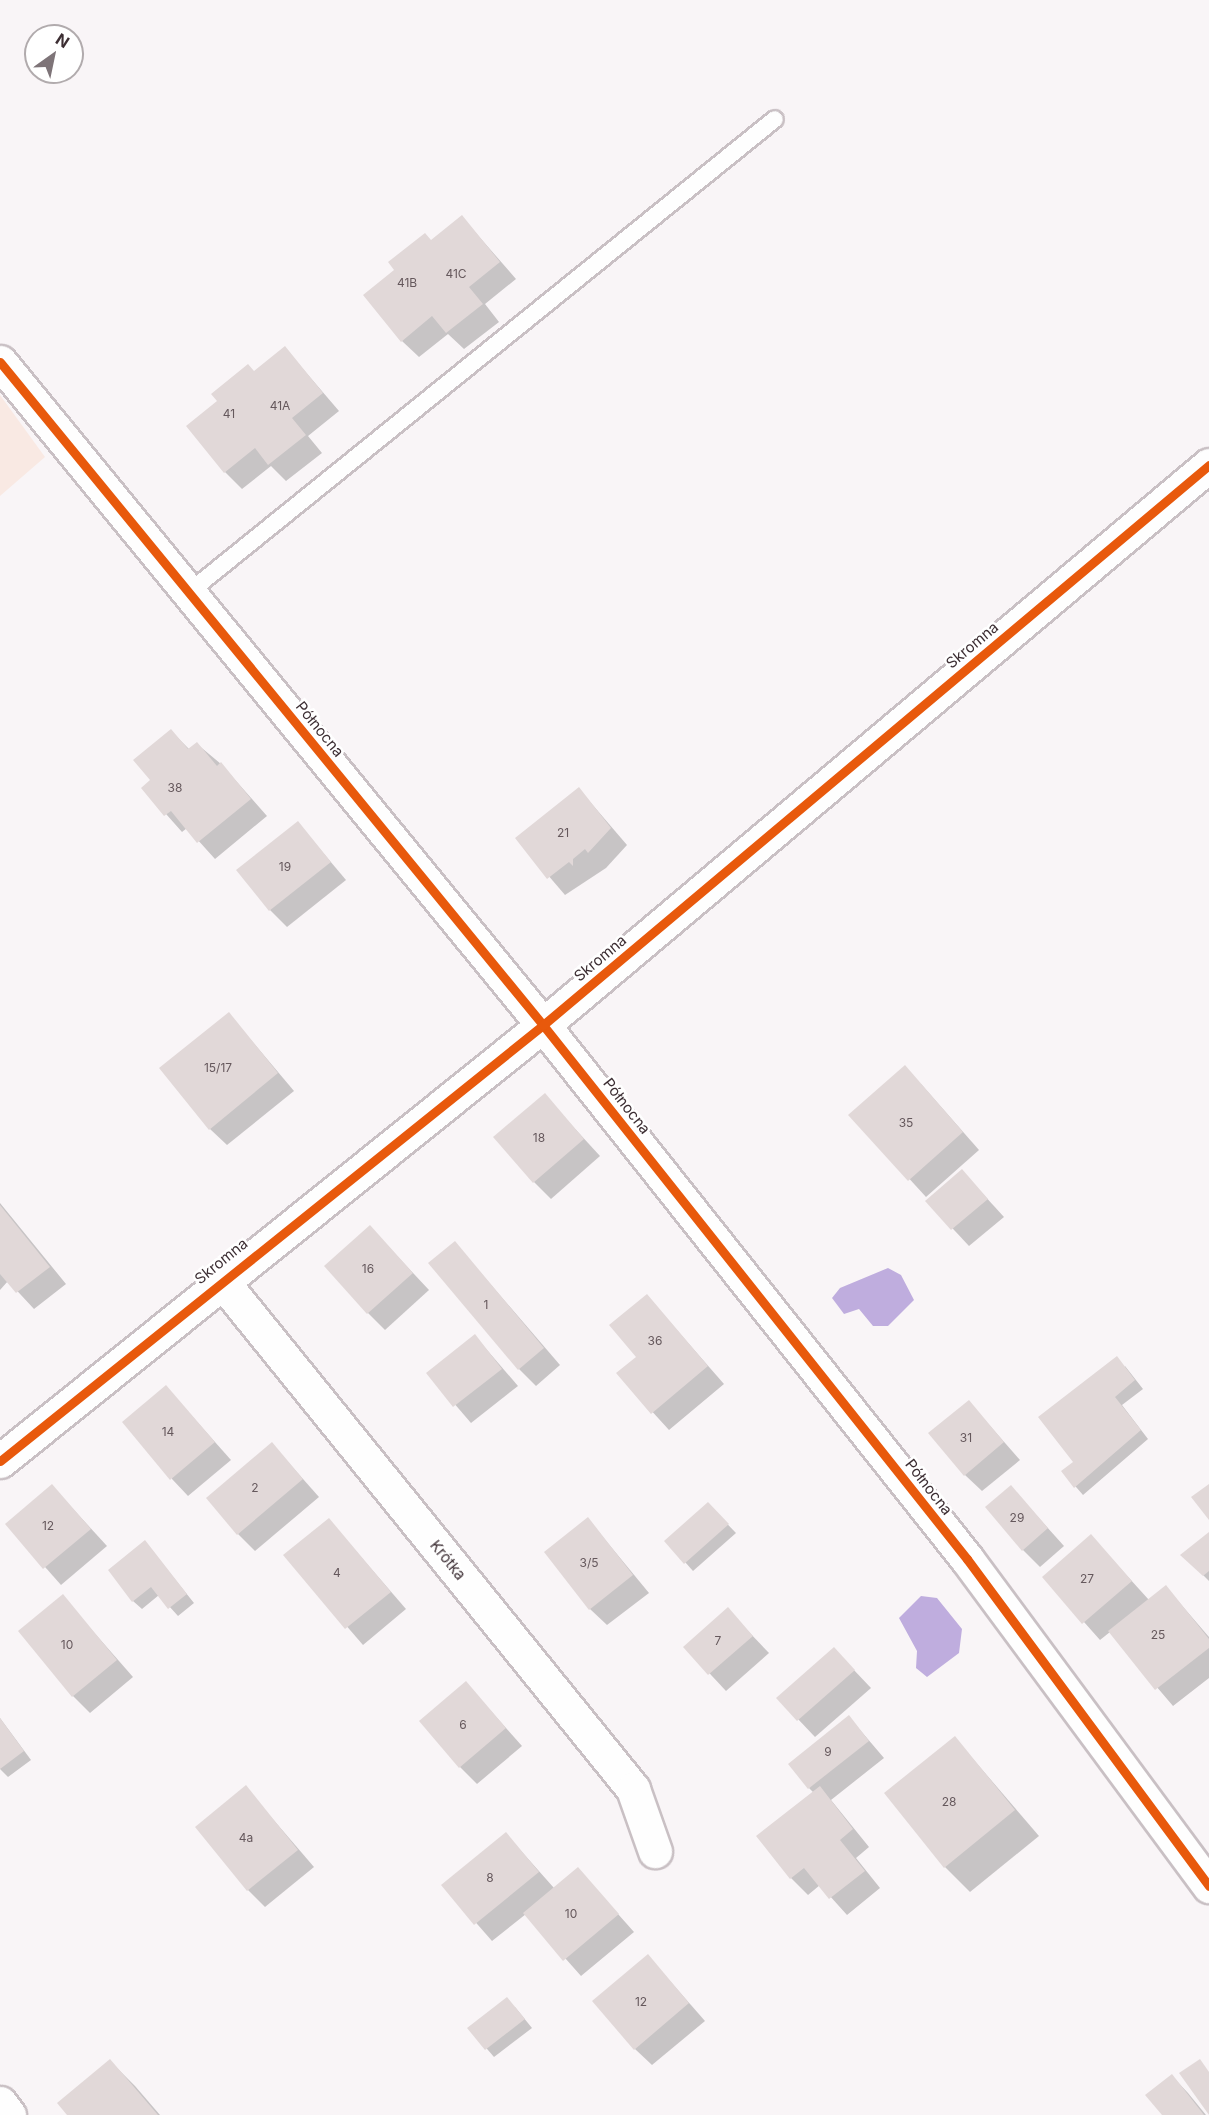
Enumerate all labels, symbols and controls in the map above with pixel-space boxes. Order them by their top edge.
north arrow [24,24,84,84]
text: N [52,29,73,52]
house number: 41C [445,267,467,281]
house number: 41B [397,276,417,290]
house number: 41A [270,399,290,413]
house number: 41 [223,407,235,421]
street label: Skromna [942,618,1002,672]
street label: Północna [292,698,348,760]
house number: 38 [168,781,182,795]
house number: 21 [557,826,569,840]
house number: 19 [279,860,291,874]
street label: Skromna [570,931,630,985]
house number: 15/17 [204,1061,232,1075]
street label: Północna [600,1075,654,1137]
house number: 35 [899,1116,913,1130]
house number: 18 [533,1131,545,1145]
street label: Skromna [191,1234,251,1288]
house number: 16 [362,1262,374,1276]
house number: 1 [484,1298,488,1312]
house number: 36 [648,1334,662,1348]
house number: 14 [162,1425,174,1439]
house number: 31 [960,1431,972,1445]
street label: Północna [902,1456,956,1518]
house number: 2 [251,1481,259,1495]
house number: 29 [1010,1511,1024,1525]
house number: 12 [42,1519,54,1533]
street label: Krótka [427,1536,469,1584]
house number: 3/5 [579,1556,599,1570]
house number: 4 [333,1566,341,1580]
house number: 27 [1080,1572,1094,1586]
house number: 25 [1151,1628,1165,1642]
house number: 7 [715,1634,721,1648]
house number: 10 [61,1638,73,1652]
house number: 6 [459,1718,467,1732]
house number: 9 [824,1745,832,1759]
house number: 28 [942,1795,956,1809]
house number: 4a [239,1831,253,1845]
house number: 8 [486,1871,494,1885]
house number: 10 [565,1907,577,1921]
house number: 12 [635,1995,647,2009]

